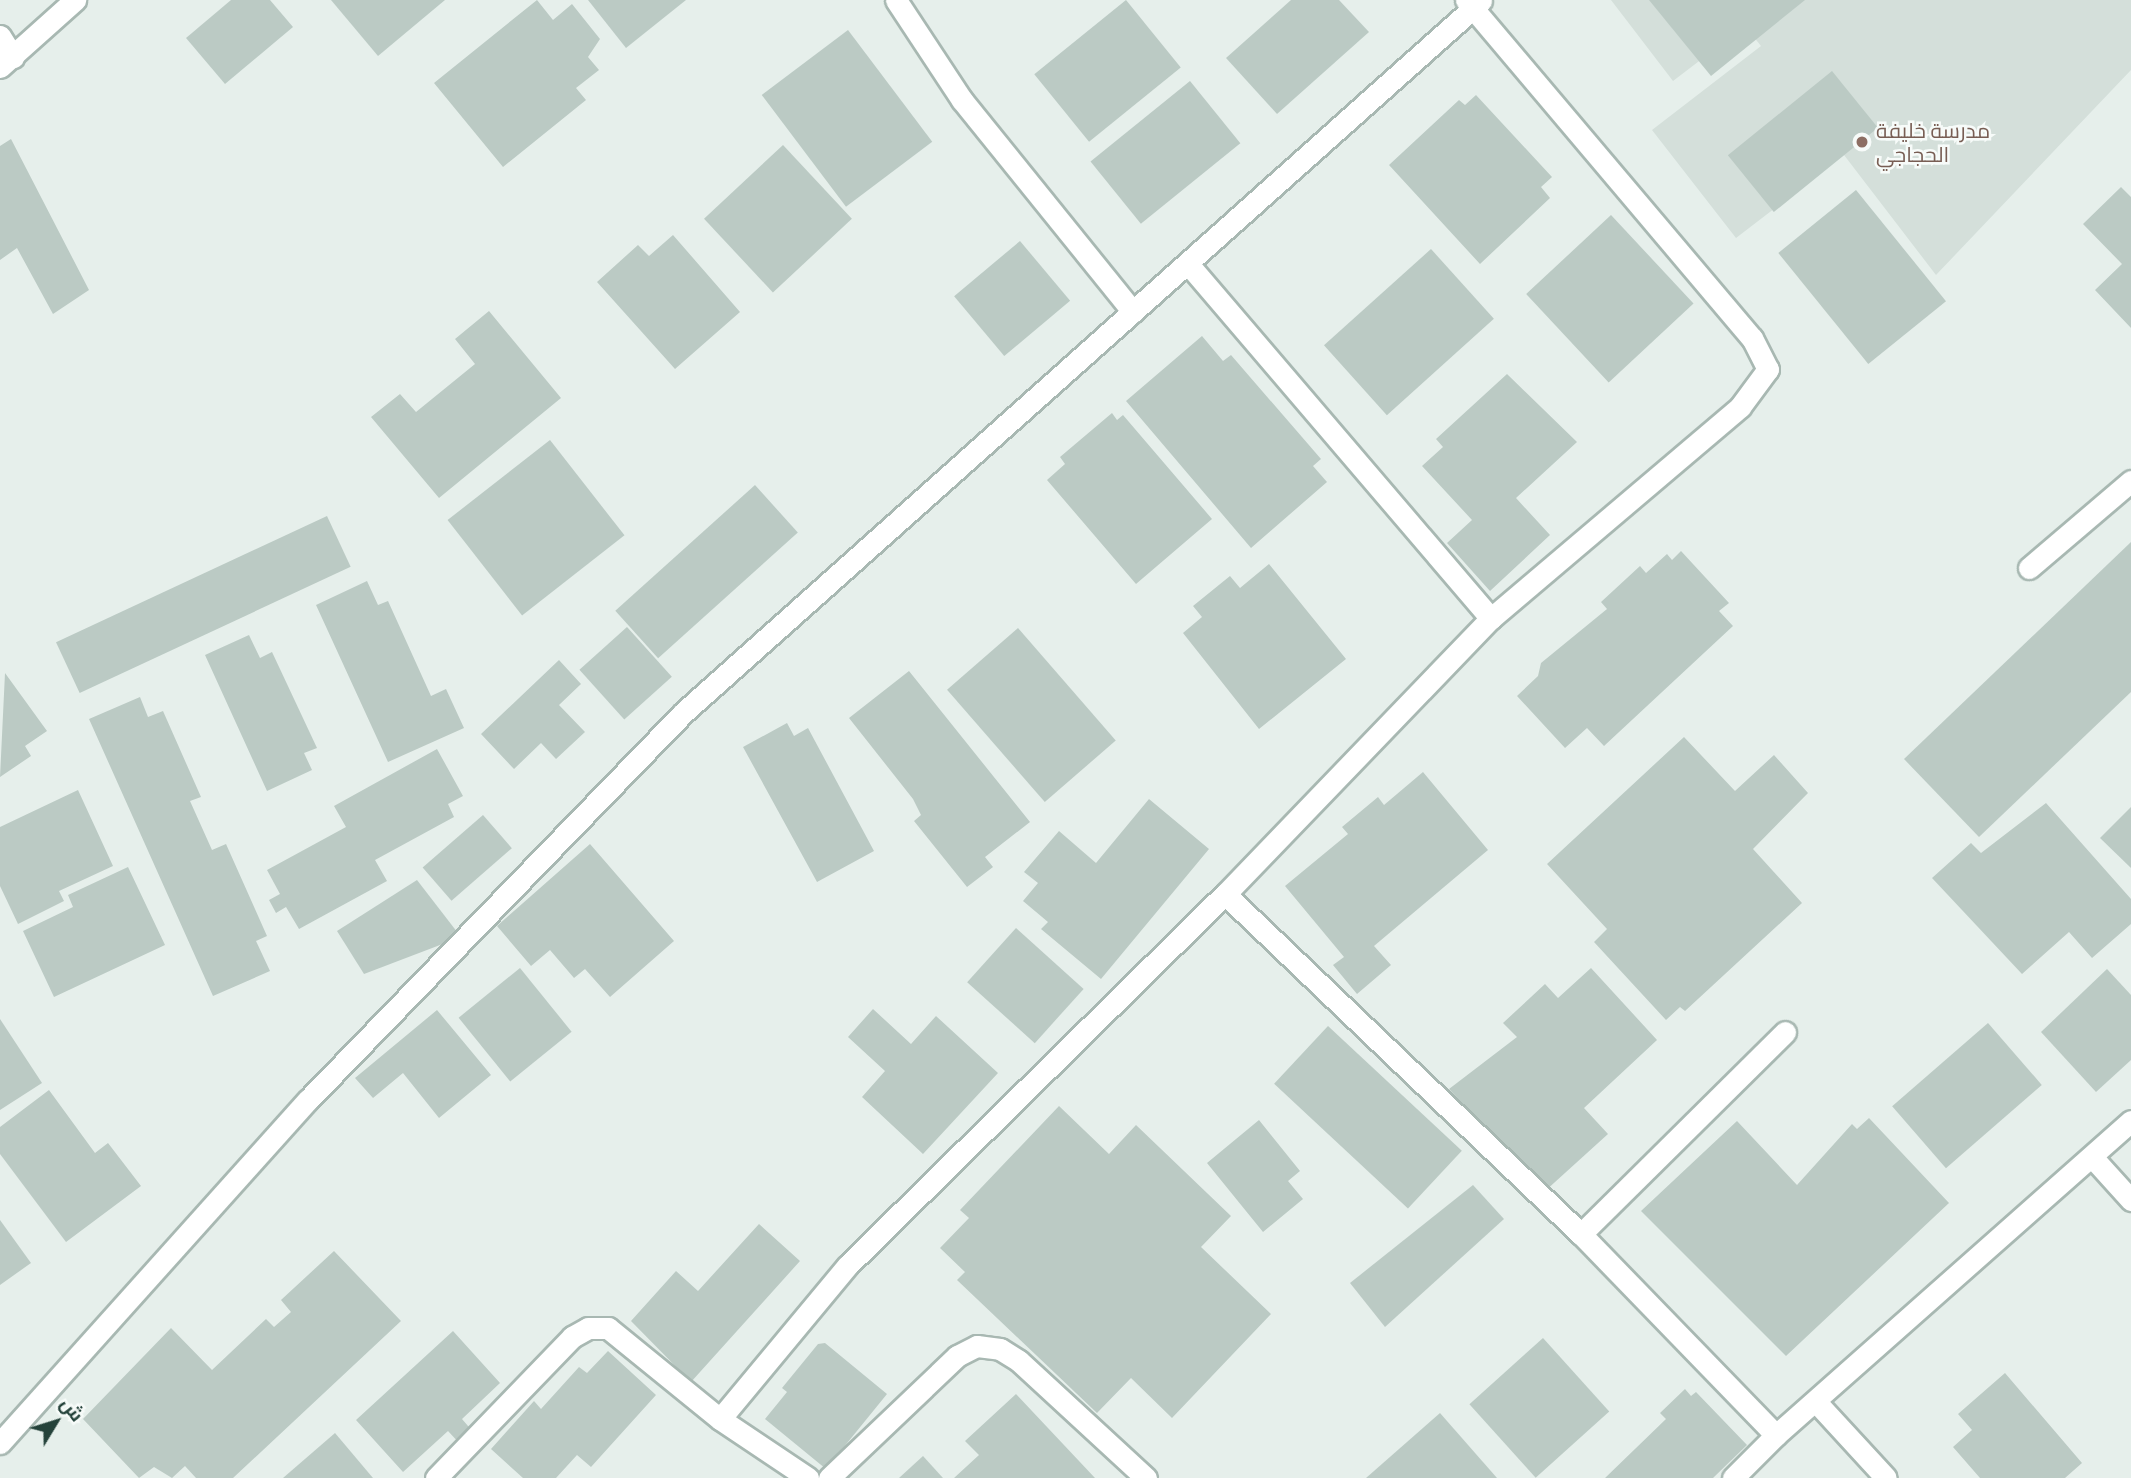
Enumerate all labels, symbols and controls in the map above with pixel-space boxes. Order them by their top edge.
place label: مدرسة خليفة الحجاجي [1876,117,1990,167]
marker: مدرسة خليفة الحجاجي [1854,134,1870,150]
north arrow [21,1387,91,1457]
text: ش [54,1390,92,1427]

